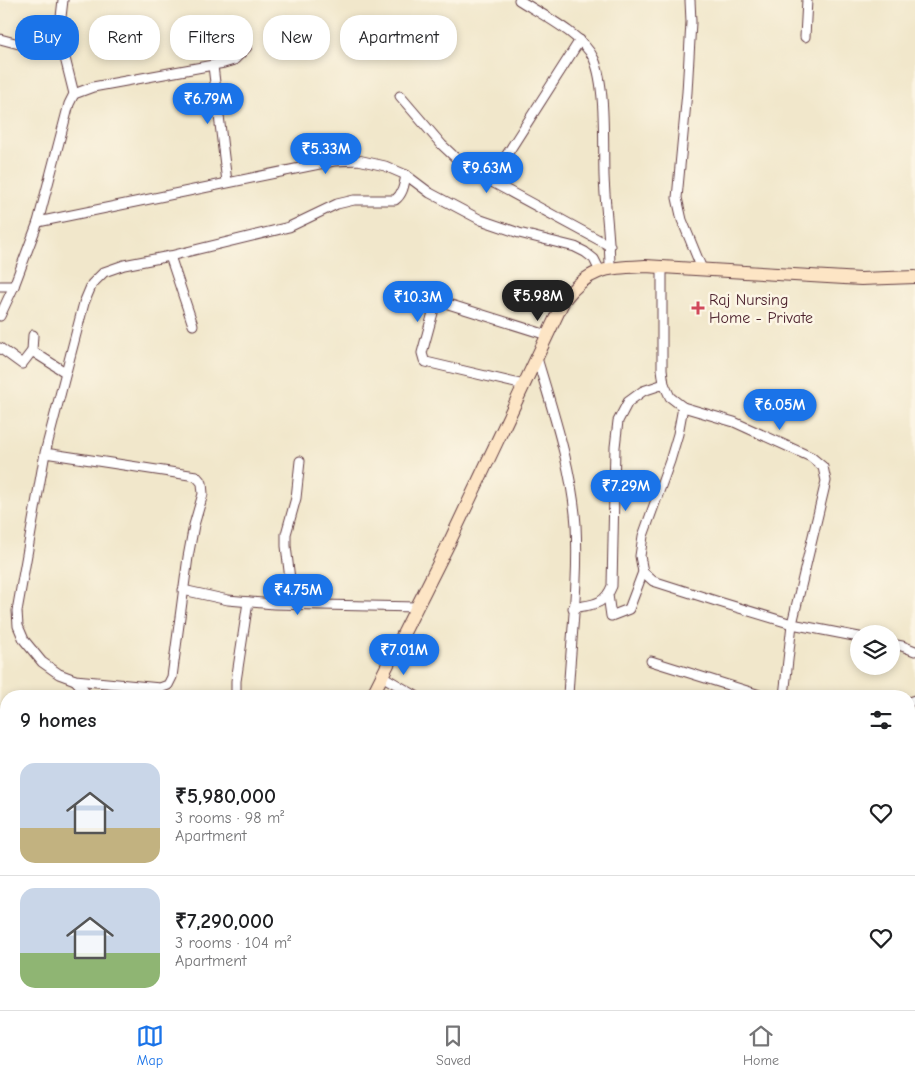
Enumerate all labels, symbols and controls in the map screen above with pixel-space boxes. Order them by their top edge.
chip: Buy [15,15,79,60]
chip: Rent [89,15,160,60]
chip: Filters [170,15,253,60]
chip: New [263,15,330,60]
chip: Apartment [340,15,457,60]
pin: ₹6.79M [167,82,249,125]
text: ₹6.79M [184,90,232,108]
pin: ₹5.33M [285,132,367,175]
text: ₹5.33M [301,140,351,158]
pin: ₹9.63M [446,152,528,194]
text: ₹9.63M [462,159,512,177]
pin: ₹10.3M [377,280,459,323]
pin: ₹5.98M [497,280,579,322]
text: ₹5.98M [513,287,563,305]
text: ₹10.3M [394,288,442,306]
place label: Raj Nursing Home - Private [709,291,813,327]
marker: Raj Nursing Home - Private [691,301,705,315]
pin: ₹6.05M [739,388,821,431]
text: ₹6.05M [755,396,805,414]
pin: ₹7.29M [585,470,667,512]
text: ₹7.29M [602,477,650,495]
pin: ₹4.75M [257,574,339,616]
text: ₹4.75M [274,581,322,599]
map controls [850,625,900,675]
button: layers [850,625,900,675]
pin: ₹7.01M [363,634,445,676]
text: ₹7.01M [380,641,428,659]
icon: filters [867,706,895,734]
text: 9 homes [20,708,96,732]
icon: home [60,783,120,843]
text: ₹5,980,000 [175,784,276,808]
icon: heart [867,799,895,827]
text: 3 rooms · 98 m² [175,809,284,827]
text: Apartment [175,827,247,845]
icon: home [60,908,120,968]
text: ₹7,290,000 [175,909,274,933]
icon: heart [867,924,895,952]
text: 3 rooms · 104 m² [175,934,291,952]
text: Apartment [175,952,247,970]
tab: Map [136,1022,164,1069]
tab: Saved [436,1022,471,1069]
tab: Home [743,1022,779,1069]

